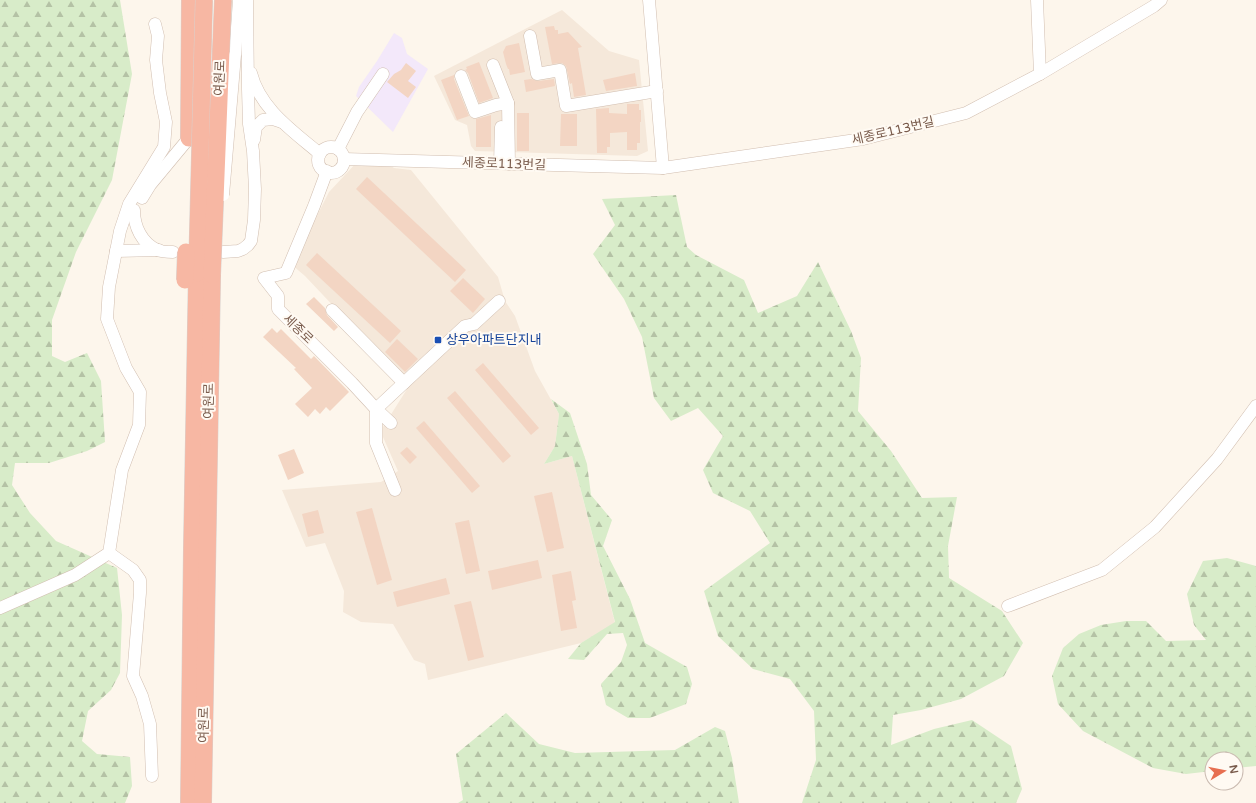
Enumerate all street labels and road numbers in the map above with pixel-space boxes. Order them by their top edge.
street label: 여원로 [211,60,229,96]
street label: 세종로113번길 [850,114,936,148]
street label: 세종로113번길 [462,155,546,173]
street label: 세종로 [280,311,316,347]
street label: 여원로 [201,383,217,419]
street label: 여원로 [196,707,212,743]

